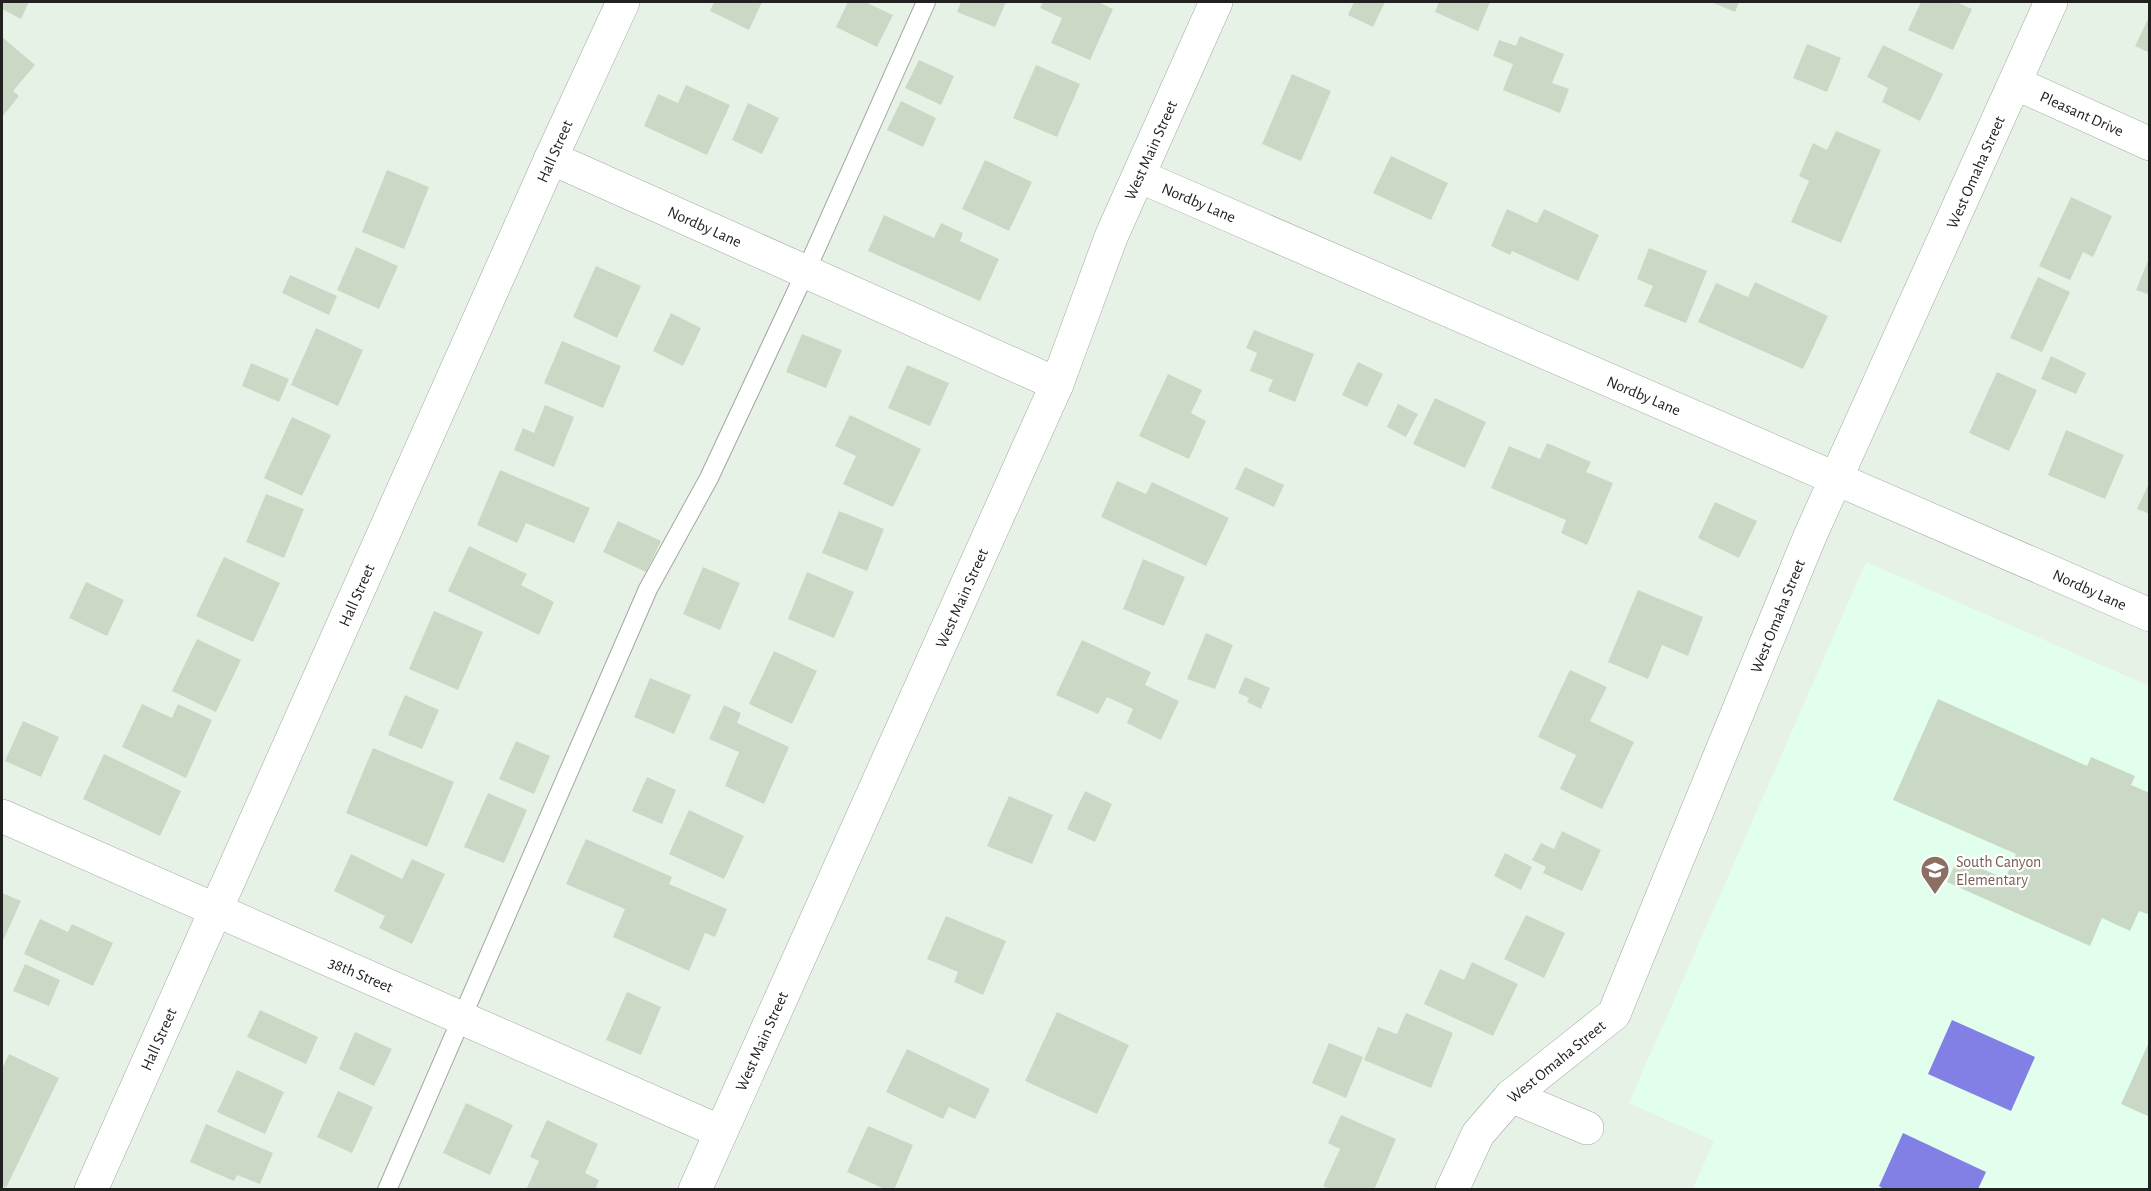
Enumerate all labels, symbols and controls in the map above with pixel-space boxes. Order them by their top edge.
street label: Pleasant Drive [2037,88,2126,139]
street label: West Main Street [1122,98,1180,202]
street label: West Omaha Street [1944,114,2008,231]
street label: Hall Street [534,118,576,185]
street label: Nordby Lane [1159,180,1238,227]
street label: Nordby Lane [665,204,744,251]
street label: Nordby Lane [1604,373,1683,420]
street label: West Main Street [933,546,991,650]
street label: West Omaha Street [1748,557,1808,675]
street label: Hall Street [336,562,378,629]
street label: Nordby Lane [2050,567,2129,614]
school or university icon: South Canyon Elementary [1919,854,1951,896]
place label: South Canyon Elementary [1956,854,2041,889]
street label: 38th Street [326,954,395,996]
street label: West Main Street [733,989,791,1093]
street label: Hall Street [138,1006,180,1073]
street label: West Omaha Street [1505,1017,1609,1106]

